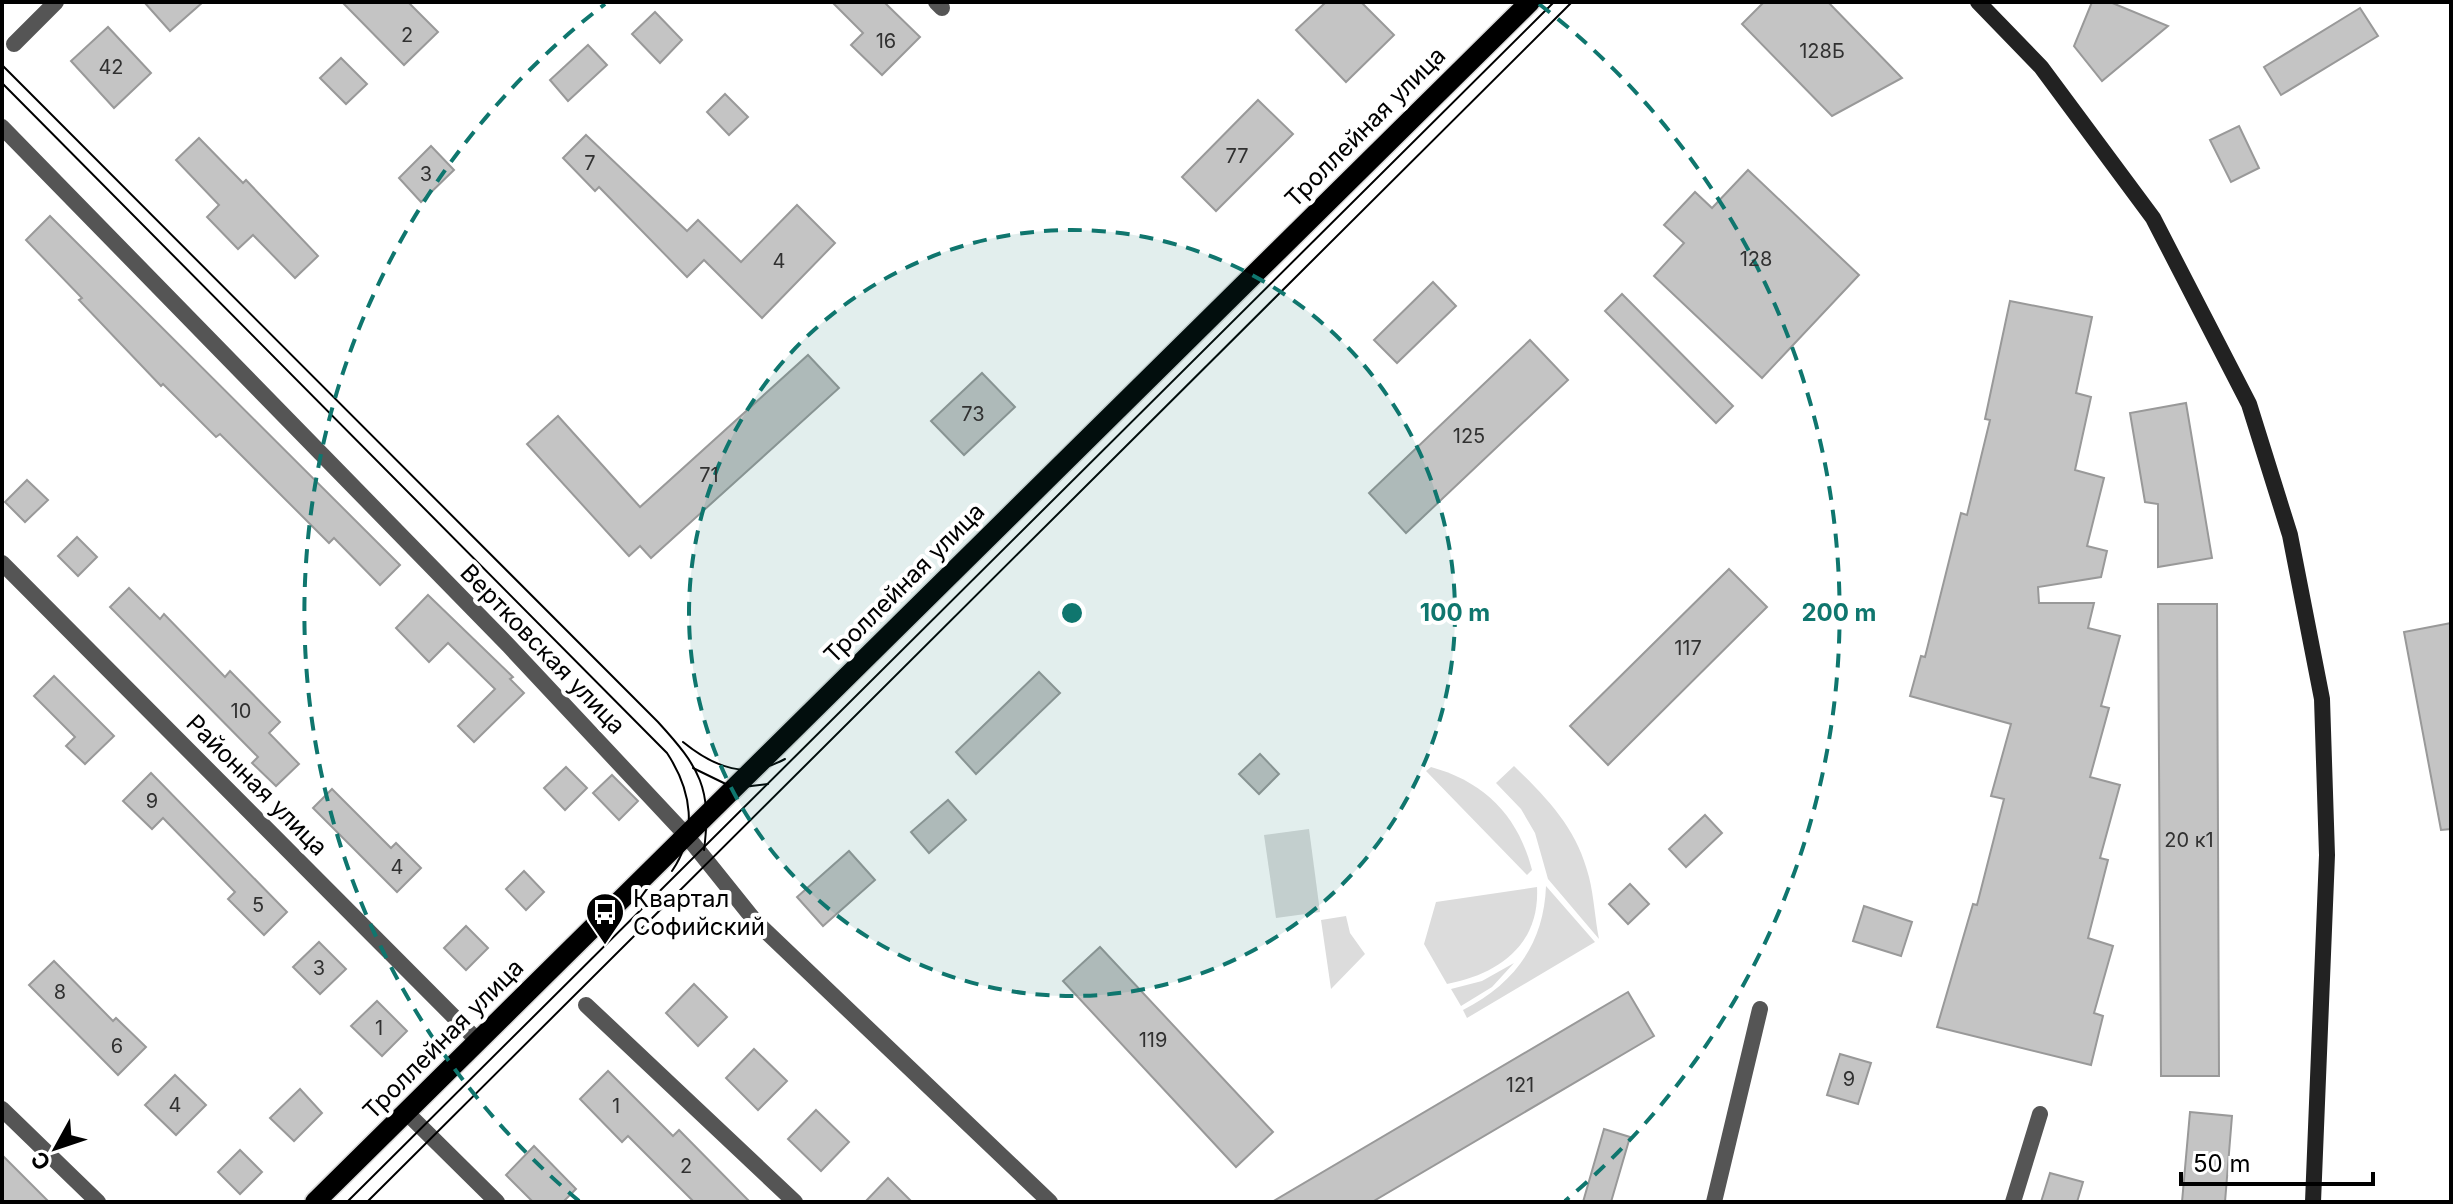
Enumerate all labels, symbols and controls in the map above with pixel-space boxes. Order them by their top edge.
house number: 2 [401,23,413,47]
house number: 16 [876,29,896,53]
house number: 128Б [1799,39,1845,63]
street label: Троллейная улица [1279,41,1451,213]
house number: 42 [98,55,124,79]
house number: 77 [1225,144,1249,168]
house number: 7 [584,151,596,175]
house number: 3 [420,162,432,186]
house number: 128 [1740,247,1772,271]
house number: 4 [773,249,785,273]
house number: 73 [961,402,985,426]
house number: 125 [1453,424,1485,448]
house number: 71 [699,463,719,487]
street label: Троллейная улица [818,497,990,669]
street label: Вертковская улица [454,558,632,740]
text: 100 m [1420,598,1490,627]
text: 200 m [1801,598,1877,627]
centre of rings [1058,599,1086,627]
house number: 117 [1674,636,1702,660]
house number: 10 [231,699,251,723]
street label: Районная улица [180,708,334,862]
house number: 9 [146,789,158,813]
house number: 20 к1 [2164,828,2214,852]
house number: 4 [391,855,403,879]
place label: Квартал Софийский [633,884,765,941]
bus stop icon: Квартал Софийский [584,891,626,946]
house number: 5 [252,893,264,917]
street label: Троллейная улица [357,953,529,1125]
house number: 3 [313,956,325,980]
house number: 8 [54,980,66,1004]
house number: 1 [375,1016,383,1040]
house number: 119 [1139,1028,1167,1052]
house number: 6 [111,1034,123,1058]
house number: 9 [1843,1067,1855,1091]
house number: 121 [1506,1073,1534,1097]
house number: 4 [169,1093,181,1117]
house number: 1 [612,1094,620,1118]
north arrow [16,1108,96,1188]
scale bar [2181,1136,2373,1186]
text: С [25,1146,56,1175]
text: 50 m [2193,1149,2251,1178]
house number: 2 [680,1154,692,1178]

